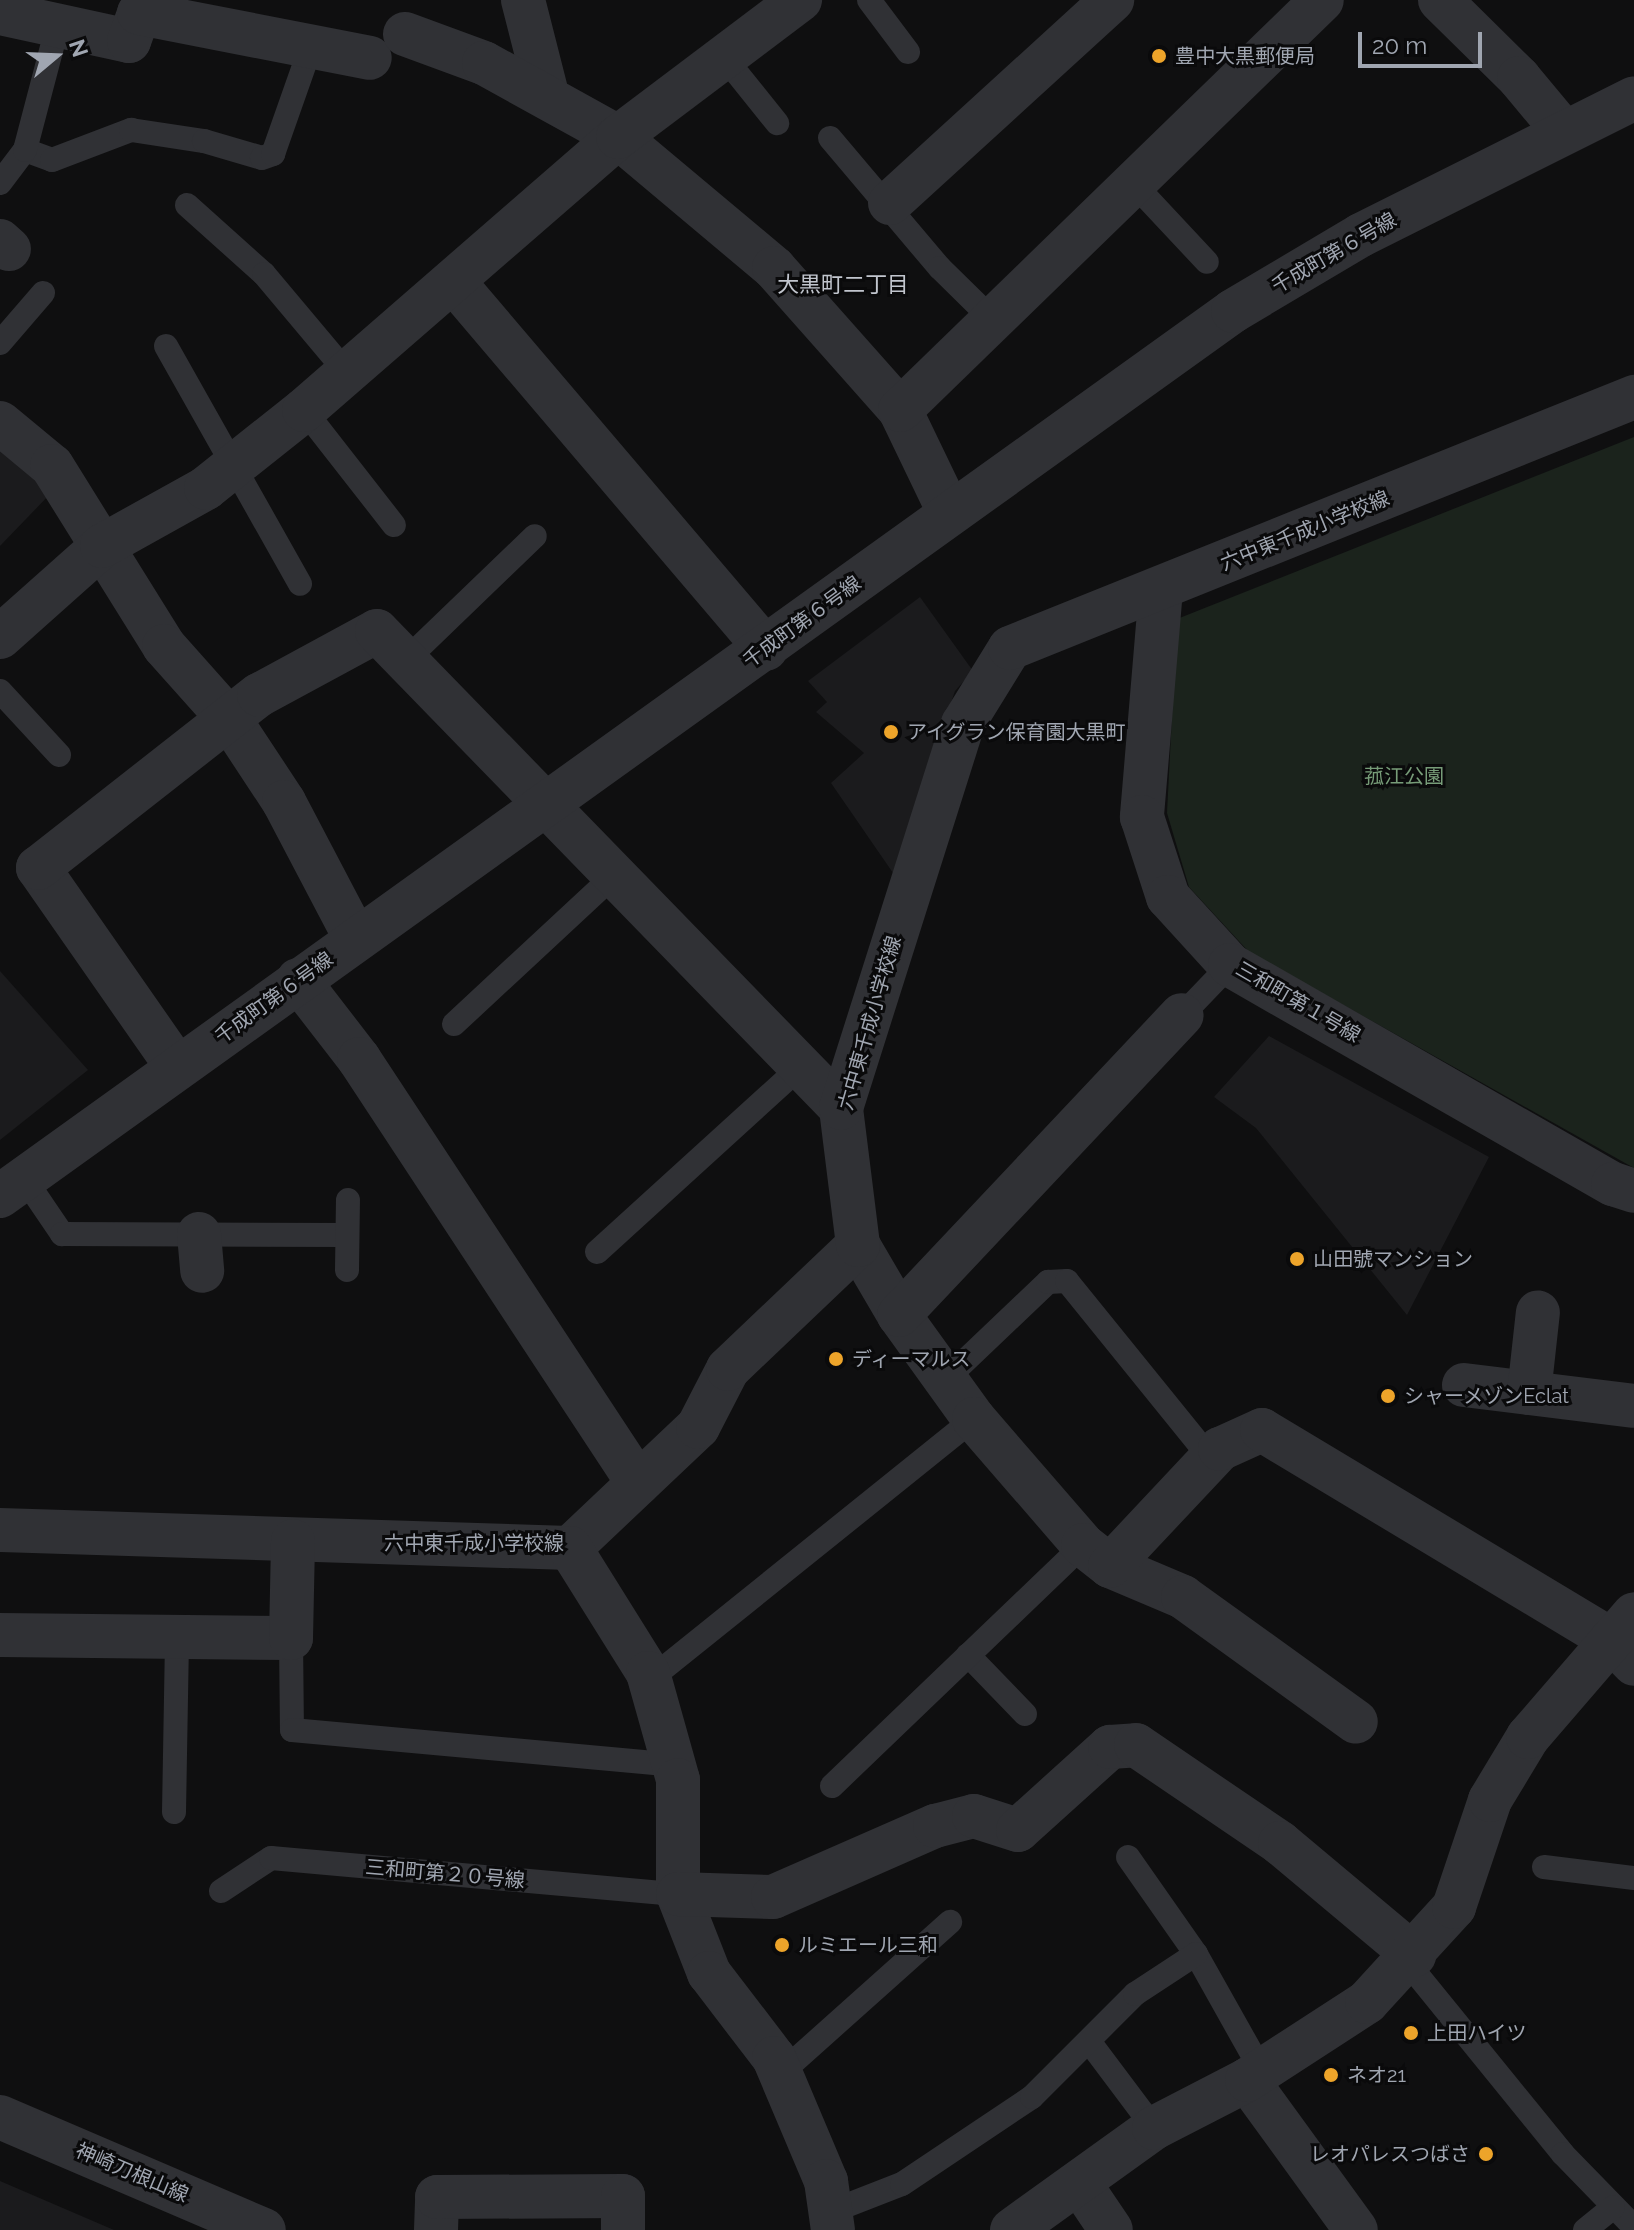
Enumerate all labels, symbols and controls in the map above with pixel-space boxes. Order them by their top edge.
north arrow [16,16,96,96]
scale bar [1362,16,1486,66]
text: 20 m [1372,31,1427,60]
text: N [64,36,94,60]
place label: 豊中大黒郵便局 [1175,44,1315,68]
marker: 豊中大黒郵便局 [1150,47,1168,65]
street label: 千成町第６号線 [1267,208,1401,298]
district label: 大黒町二丁目 [777,272,909,298]
street label: 六中東千成小学校線 [1217,486,1393,576]
street label: 千成町第６号線 [738,571,866,673]
place label: アイグラン保育園大黒町 [907,720,1127,744]
marker: アイグラン保育園大黒町 [882,723,900,741]
park label: 菰江公園 [1364,764,1444,788]
street label: 六中東千成小学校線 [834,933,906,1113]
street label: 千成町第６号線 [210,947,338,1049]
street label: 三和町第１号線 [1231,957,1365,1047]
place label: 山田號マンション [1313,1247,1473,1271]
marker: 山田號マンション [1288,1250,1306,1268]
place label: ディーマルス [852,1347,972,1371]
marker: ディーマルス [827,1350,845,1368]
place label: シャーメゾンEclat [1404,1384,1570,1408]
marker: シャーメゾンEclat [1379,1387,1397,1405]
street label: 六中東千成小学校線 [384,1531,564,1555]
street label: 三和町第２０号線 [364,1855,526,1893]
place label: ルミエール三和 [798,1933,938,1957]
marker: ルミエール三和 [773,1936,791,1954]
place label: 上田ハイツ [1427,2021,1527,2045]
marker: 上田ハイツ [1402,2024,1420,2042]
place label: ネオ21 [1347,2063,1406,2087]
marker: ネオ21 [1322,2066,1340,2084]
street label: 神崎刀根山線 [72,2139,192,2207]
place label: レオパレスつばさ [1310,2142,1470,2166]
marker: レオパレスつばさ [1477,2145,1495,2163]

